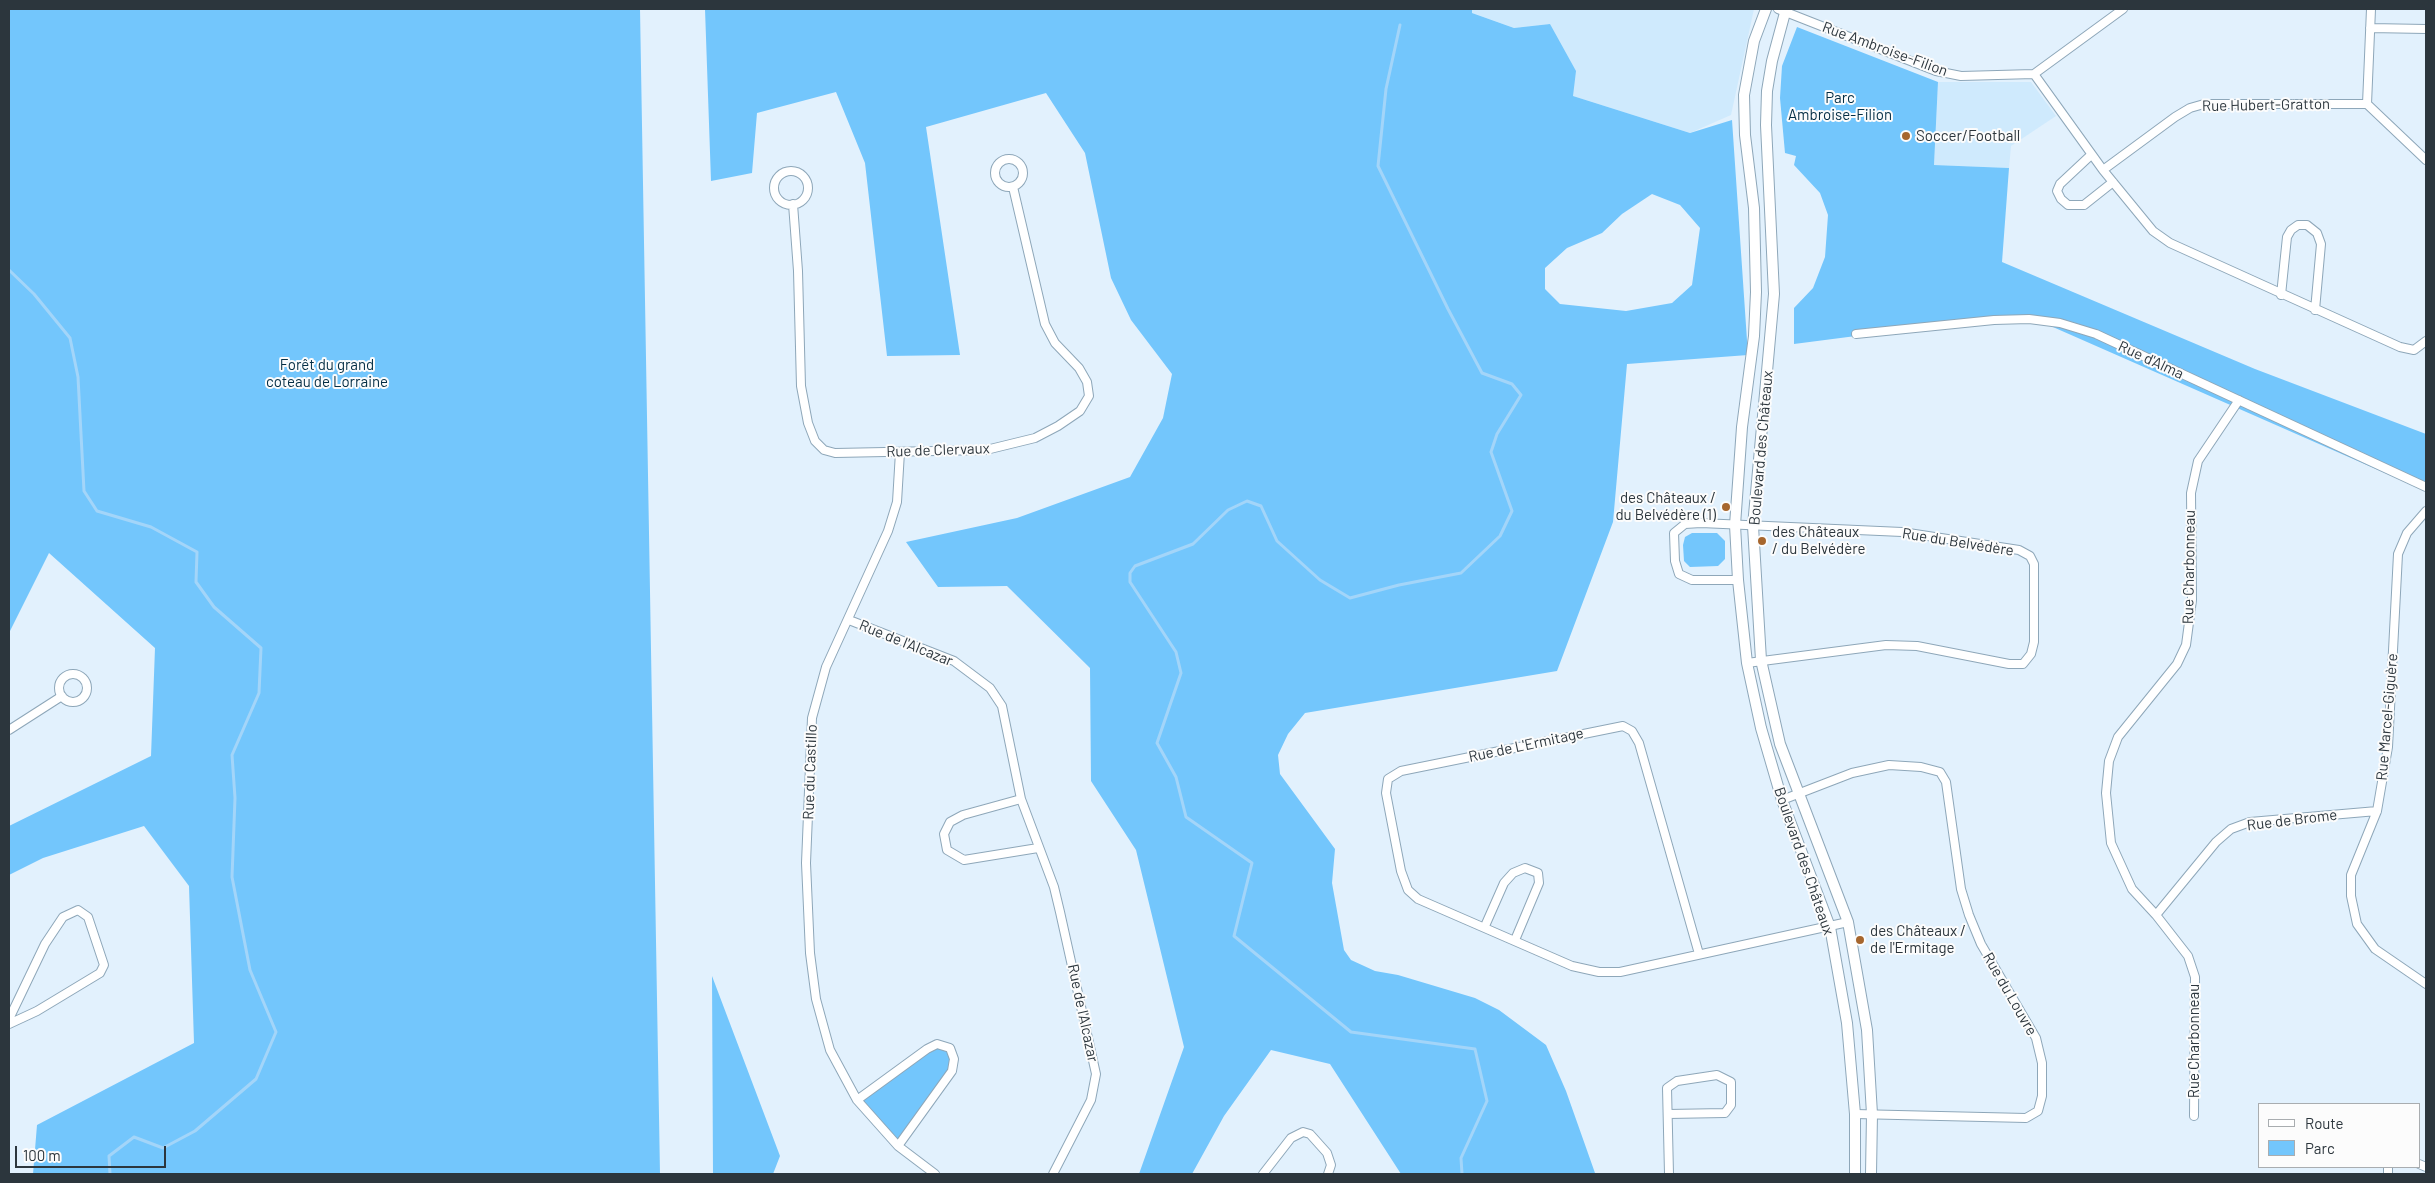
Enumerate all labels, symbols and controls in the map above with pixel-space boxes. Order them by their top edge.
street label: Rue Ambroise-Filion [1820,18,1950,80]
park label: Parc Ambroise-Filion [1788,89,1892,124]
street label: Rue Hubert-Gratton [2202,95,2330,115]
place label: Soccer/Football [1916,127,2020,145]
marker: Soccer/Football [1900,130,1912,142]
street label: Rue d'Alma [2115,337,2187,383]
park label: Forêt du grand coteau de Lorraine [266,356,388,391]
street label: Boulevard des Châteaux [1745,370,1777,526]
street label: Rue de Clervaux [886,439,990,461]
place label: des Châteaux / du Belvédère (1) [1615,489,1716,524]
marker: des Châteaux / du Belvédère (1) [1720,501,1732,513]
street label: Rue Charbonneau [2179,510,2199,624]
place label: des Châteaux / du Belvédère [1772,523,1866,558]
street label: Rue du Belvédère [1901,524,2015,560]
marker: des Châteaux / du Belvédère [1756,535,1768,547]
street label: Rue de l'Alcazar [856,616,956,670]
street label: Rue Marcel-Giguère [2372,653,2402,781]
street label: Rue du Castillo [799,724,821,820]
street label: Rue de L'Ermitage [1467,724,1585,766]
street label: Boulevard des Châteaux [1770,785,1838,937]
street label: Rue de Brome [2246,806,2338,834]
place label: des Châteaux / de l'Ermitage [1870,922,1966,957]
marker: des Châteaux / de l'Ermitage [1854,934,1866,946]
street label: Rue du Louvre [1979,949,2041,1039]
street label: Rue de l'Alcazar [1064,962,1102,1064]
street label: Rue Charbonneau [2185,984,2203,1098]
legend [2258,1103,2420,1168]
text: Route [2305,1114,2344,1132]
scale bar [18,1136,169,1168]
text: Parc [2305,1139,2335,1157]
text: 100 m [23,1146,61,1164]

